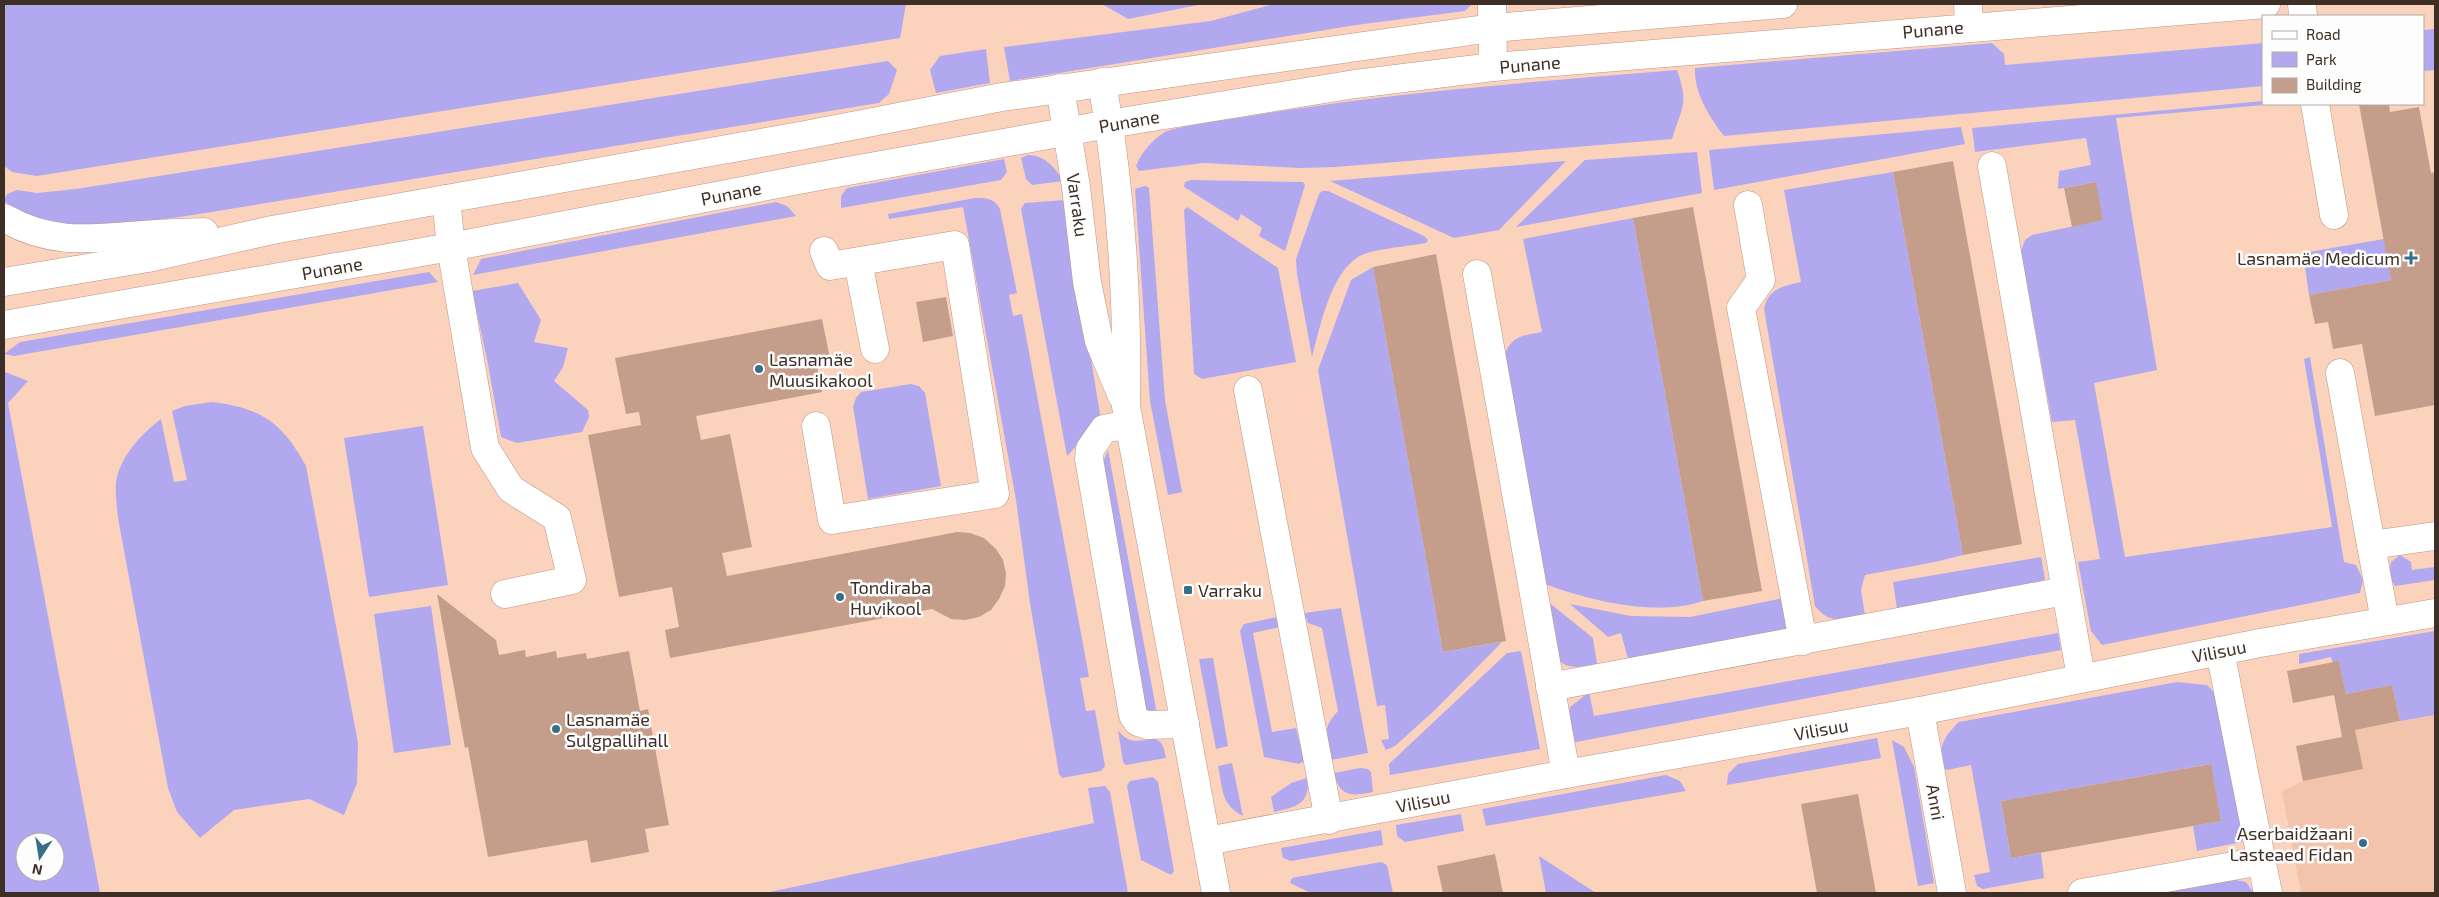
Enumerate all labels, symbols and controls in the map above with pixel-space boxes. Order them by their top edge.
street label: Punane [1901,15,1965,43]
legend [2262,15,2424,105]
text: Road [2306,25,2341,43]
street label: Punane [1498,50,1562,78]
text: Park [2306,50,2337,68]
text: Building [2306,75,2362,93]
street label: Punane [1097,105,1161,137]
street label: Varraku [1063,172,1093,238]
street label: Punane [699,176,763,210]
place label: Lasnamäe Medicum [2237,247,2400,269]
marker: Lasnamäe Medicum [2404,251,2418,265]
street label: Punane [300,252,364,284]
place label: Lasnamäe Muusikakool [769,348,873,391]
marker: Lasnamäe Muusikakool [753,363,765,375]
place label: Tondiraba Huvikool [850,576,931,619]
place label: Varraku [1198,579,1262,601]
marker: Varraku [1182,584,1194,596]
marker: Tondiraba Huvikool [834,591,846,603]
street label: Vilisuu [2190,635,2248,667]
place label: Lasnamäe Sulgpallihall [566,708,669,751]
street label: Vilisuu [1792,713,1850,745]
marker: Lasnamäe Sulgpallihall [550,723,562,735]
street label: Anni [1922,782,1950,822]
street label: Vilisuu [1394,785,1452,817]
place label: Aserbaidžaani Lasteaed Fidan [2230,822,2353,865]
north arrow [15,832,65,882]
marker: Aserbaidžaani Lasteaed Fidan [2357,837,2369,849]
text: N [30,861,44,880]

